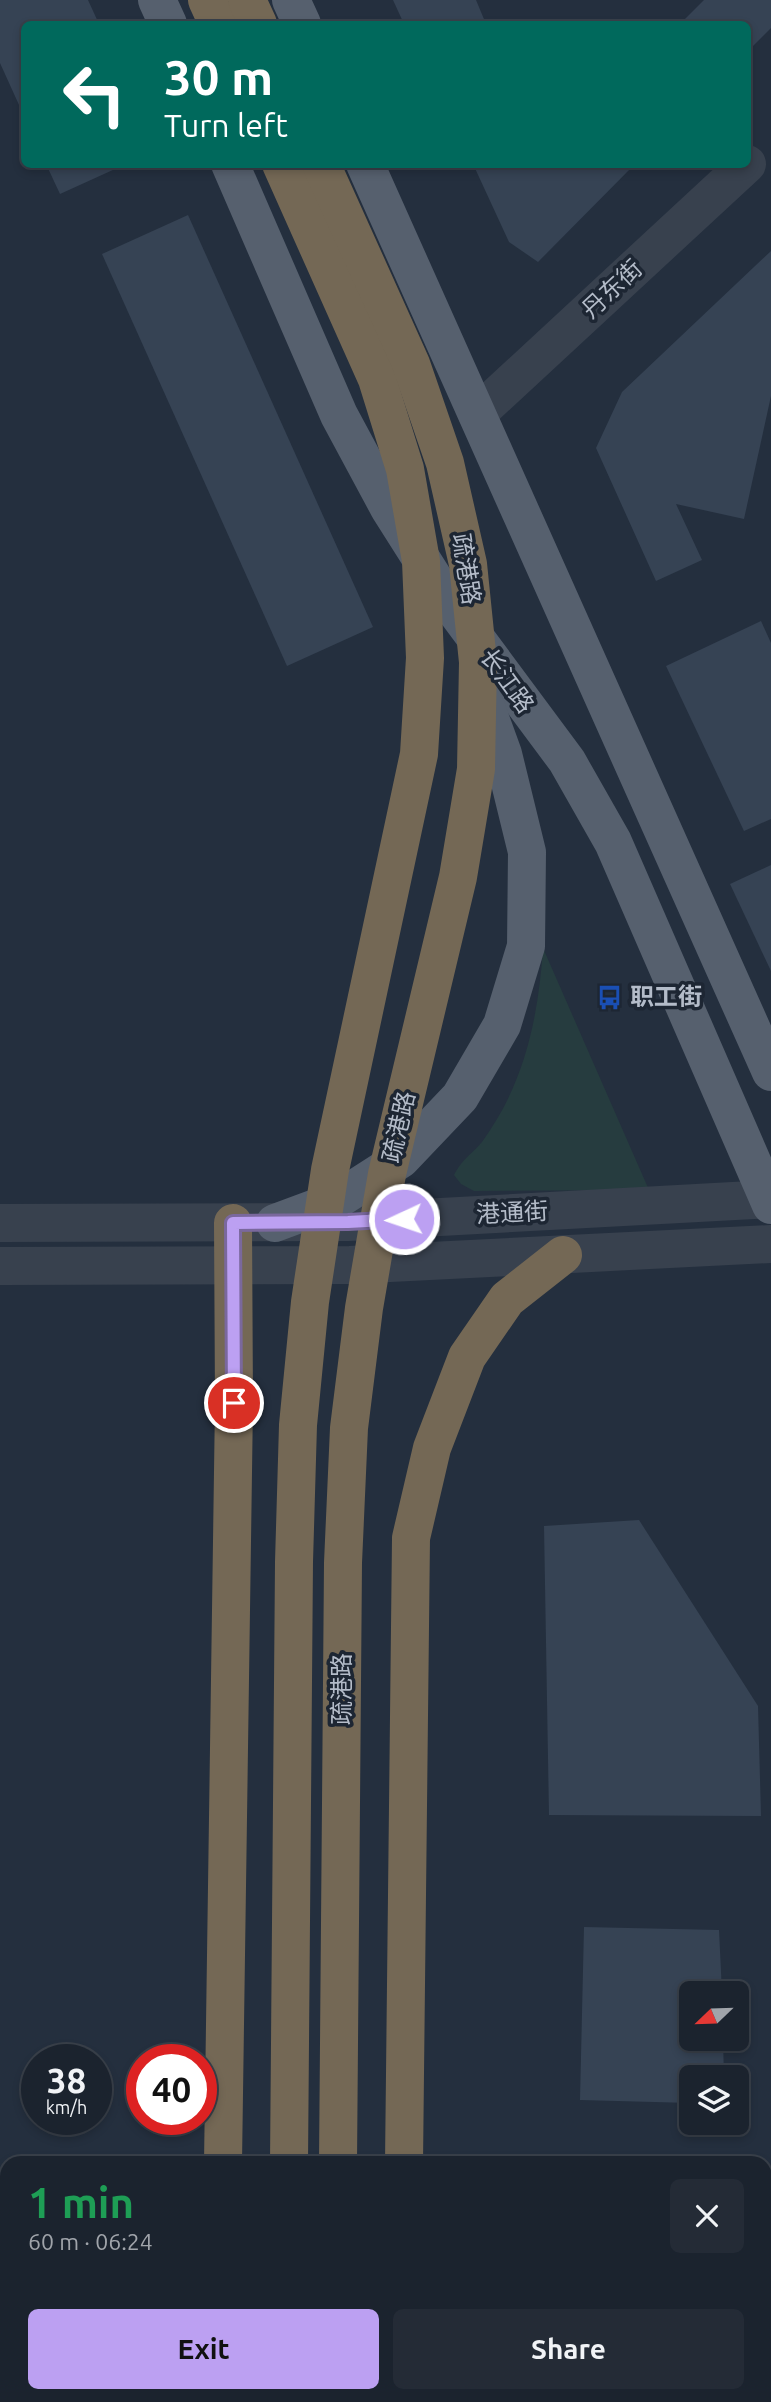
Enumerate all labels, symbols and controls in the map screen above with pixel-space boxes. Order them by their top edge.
icon: left [49,49,140,140]
text: 30 m [164,49,273,104]
text: Turn left [164,107,288,143]
street label: 丹东街 [576,254,647,323]
street label: 疏港路 [448,531,485,607]
street label: 长江路 [475,644,539,718]
bus stop icon: 职工街 [596,983,624,1011]
place label: 职工街 [630,983,702,1010]
street label: 疏港路 [377,1089,420,1165]
position arrow [367,1182,441,1256]
street label: 港通街 [475,1197,549,1228]
pin [204,1373,264,1433]
icon: arrive [215,1384,253,1422]
street label: 疏港路 [328,1653,355,1725]
north arrow [679,1981,749,2051]
map controls [679,1981,749,2135]
speed limit sign: 40 [126,2044,217,2135]
text: 38 [47,2060,86,2100]
button: layers [679,2065,749,2135]
text: km/h [46,2097,87,2117]
text: 1 min [28,2179,134,2226]
button: close [670,2179,744,2253]
text: 60 m · 06:24 [28,2229,153,2254]
button: Exit [28,2309,379,2389]
button: Share [393,2309,744,2389]

